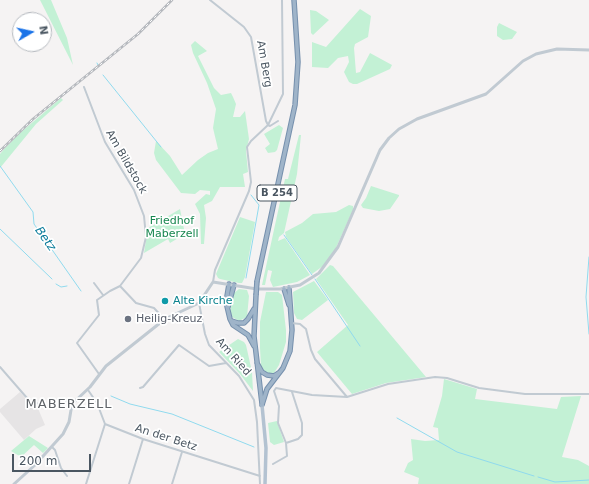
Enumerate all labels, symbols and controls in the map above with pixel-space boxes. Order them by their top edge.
north arrow [12,12,52,52]
text: N [36,25,50,36]
street label: Am Berg [253,40,275,88]
street label: Am Bildstock [102,128,150,196]
road number: B 254 [257,185,297,201]
park label: Friedhof Maberzell [145,214,199,240]
water label: Betz [31,224,59,254]
place label: Alte Kirche [173,294,232,308]
marker: Alte Kirche [160,296,170,306]
place label: Heilig-Kreuz [136,312,202,326]
marker: Heilig-Kreuz [123,314,133,324]
street label: Am Ried [213,335,253,379]
district label: MABERZELL [26,397,112,413]
street label: An der Betz [133,422,199,454]
scale bar [14,446,93,472]
text: 200 m [19,454,57,468]

